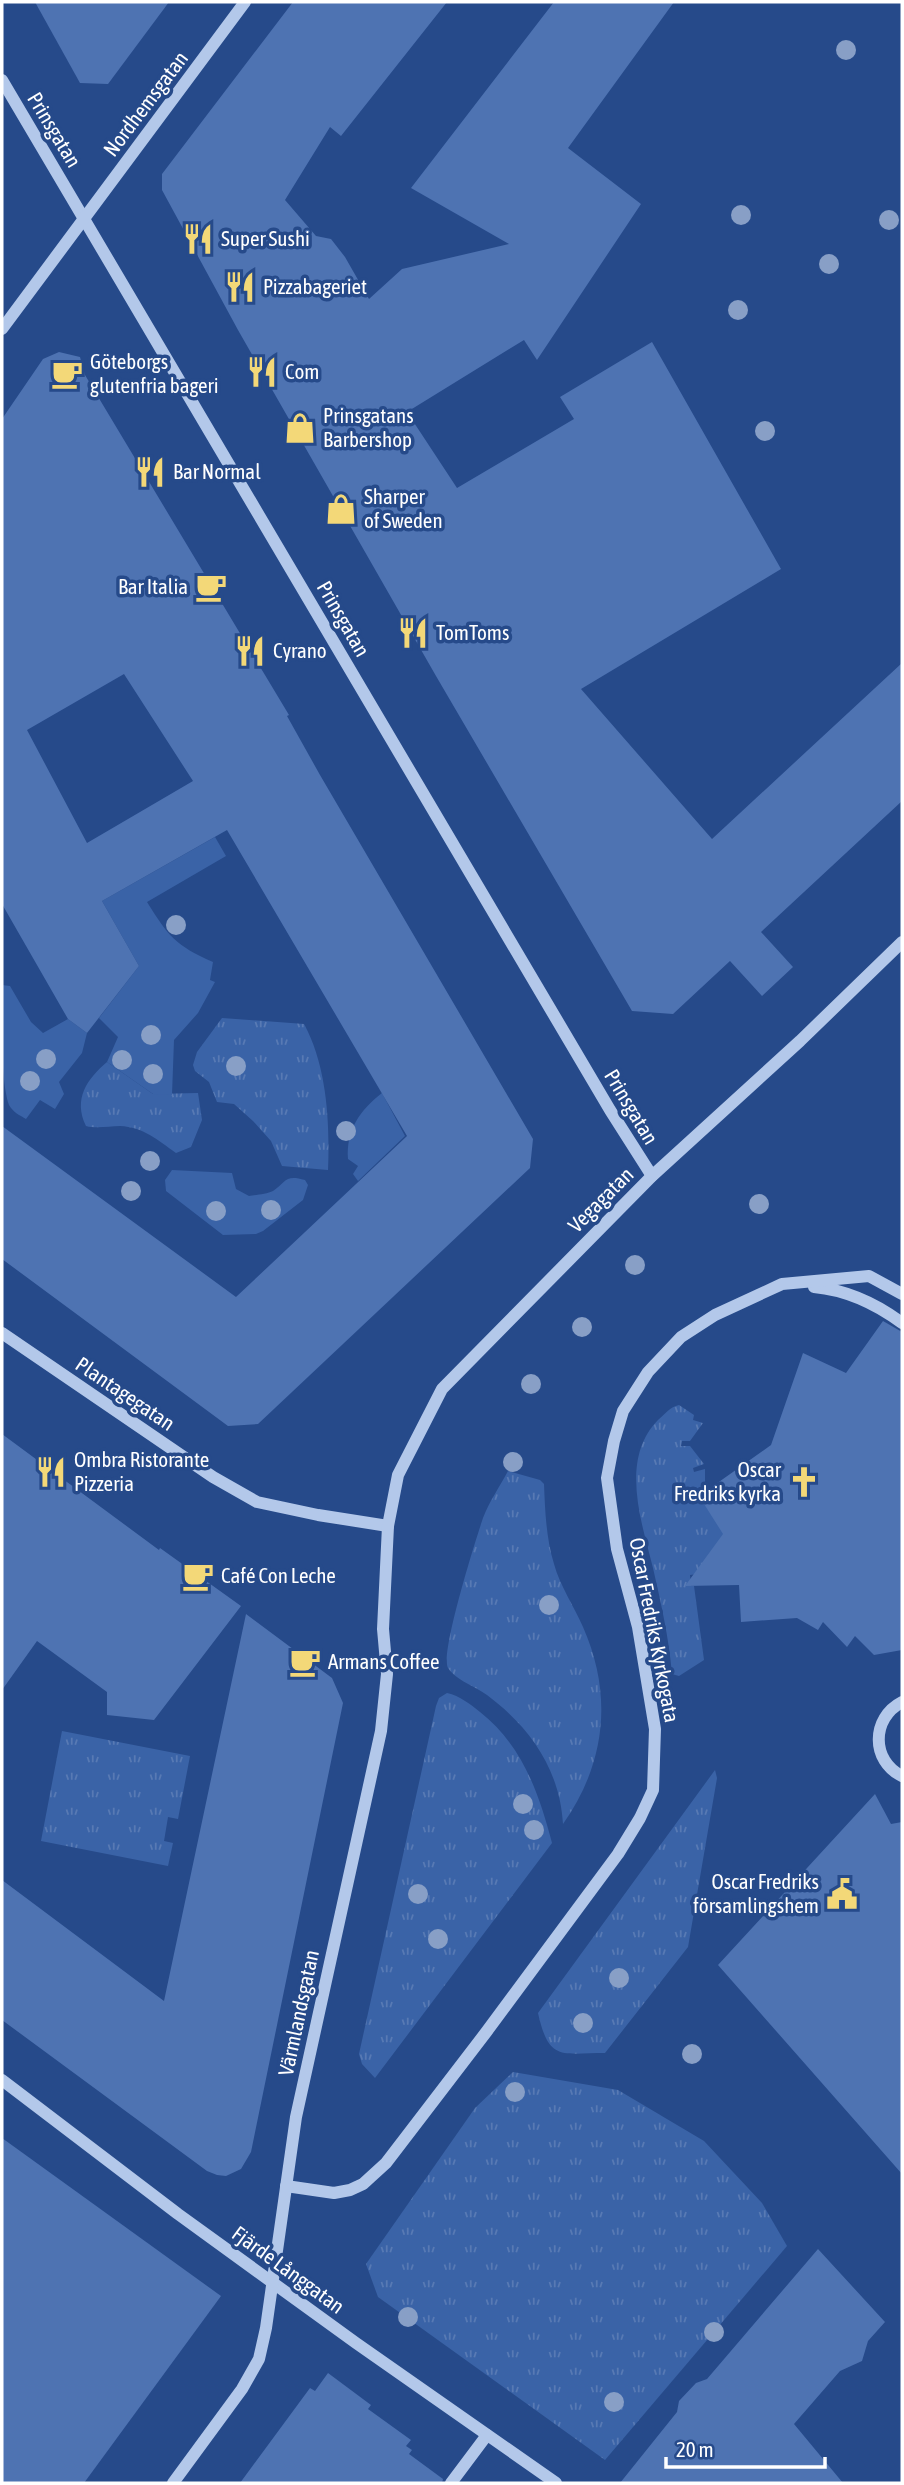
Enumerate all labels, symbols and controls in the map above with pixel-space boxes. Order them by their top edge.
street label: Nordhemsgatan [98,46,192,161]
street label: Prinsgatan [23,88,87,171]
restaurant icon: Super Sushi [181,222,215,256]
place label: Super Sushi [221,226,310,250]
restaurant icon: Pizzabageriet [223,270,257,304]
place label: Pizzabageriet [263,274,367,298]
place label: Göteborgs glutenfria bageri [90,349,219,397]
restaurant icon: Com [245,355,279,389]
cafe icon: Göteborgs glutenfria bageri [50,357,84,391]
place label: Com [285,359,319,383]
place label: Prinsgatans Barbershop [323,403,414,451]
shop icon: Prinsgatans Barbershop [283,411,317,445]
restaurant icon: Bar Normal [133,455,167,489]
place label: Bar Normal [173,459,261,483]
place label: Sharper of Sweden [364,484,443,532]
shop icon: Sharper of Sweden [324,492,358,526]
cafe icon: Bar Italia [194,570,228,604]
place label: Bar Italia [118,574,188,598]
street label: Prinsgatan [313,576,375,661]
restaurant icon: TomToms [396,616,430,650]
place label: TomToms [436,620,509,644]
restaurant icon: Cyrano [233,634,267,668]
place label: Cyrano [273,638,327,662]
street label: Prinsgatan [600,1065,664,1148]
street label: Vegagatan [563,1162,638,1237]
street label: Plantagegatan [72,1351,180,1435]
place label: Ombra Ristorante Pizzeria [74,1447,209,1495]
restaurant icon: Ombra Ristorante Pizzeria [34,1455,68,1489]
place label: Oscar Fredriks kyrka [674,1457,782,1505]
church icon: Oscar Fredriks kyrka [787,1465,821,1499]
street label: Oscar Fredriks Kyrkogata [625,1535,685,1724]
cafe icon: Café Con Leche [181,1559,215,1593]
place label: Café Con Leche [221,1563,336,1587]
cafe icon: Armans Coffee [288,1645,322,1679]
place label: Armans Coffee [328,1649,440,1673]
place label: Oscar Fredriks församlingshem [693,1869,819,1917]
public building icon: Oscar Fredriks församlingshem [825,1877,859,1911]
street label: Värmlandsgatan [273,1948,323,2078]
street label: Fjärde Långgatan [228,2220,349,2318]
scale bar [666,2426,825,2470]
text: 20 m [676,2437,714,2461]

